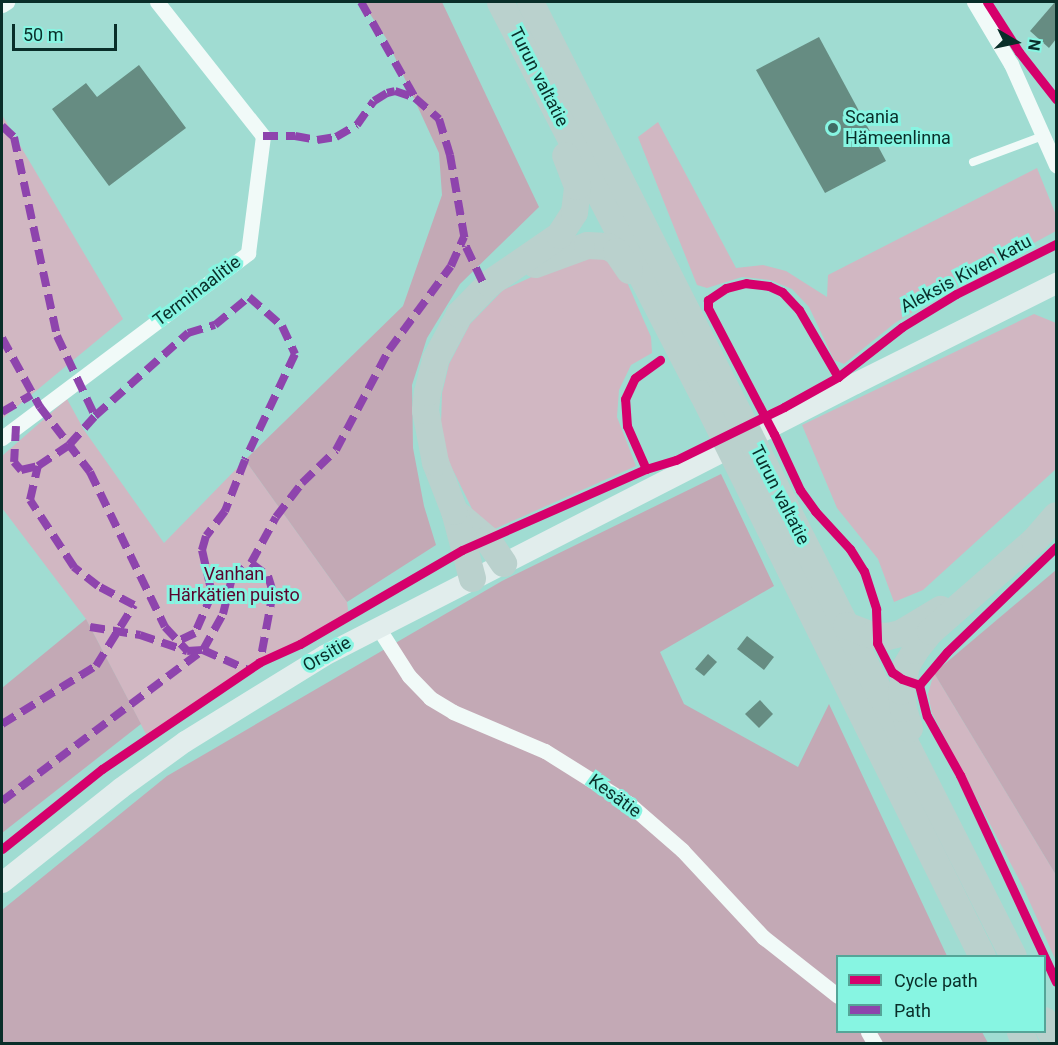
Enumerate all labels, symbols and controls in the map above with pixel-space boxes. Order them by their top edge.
scale bar [15,12,120,50]
north arrow [986,12,1046,72]
text: 50 m [23,24,63,45]
street label: Turun valtatie [505,24,573,130]
text: N [1024,38,1045,52]
place label: Scania Hämeenlinna [845,107,951,150]
marker: Scania Hämeenlinna [826,121,840,135]
street label: Aleksis Kiven katu [897,230,1035,318]
street label: Terminaalitie [149,251,245,331]
street label: Turun valtatie [746,442,814,548]
park label: Vanhan Härkätien puisto [168,564,300,606]
street label: Orsitie [299,632,355,676]
street label: Kesätie [585,770,645,822]
legend [836,955,1046,1033]
text: Cycle path [894,970,978,991]
text: Path [894,1000,931,1021]

